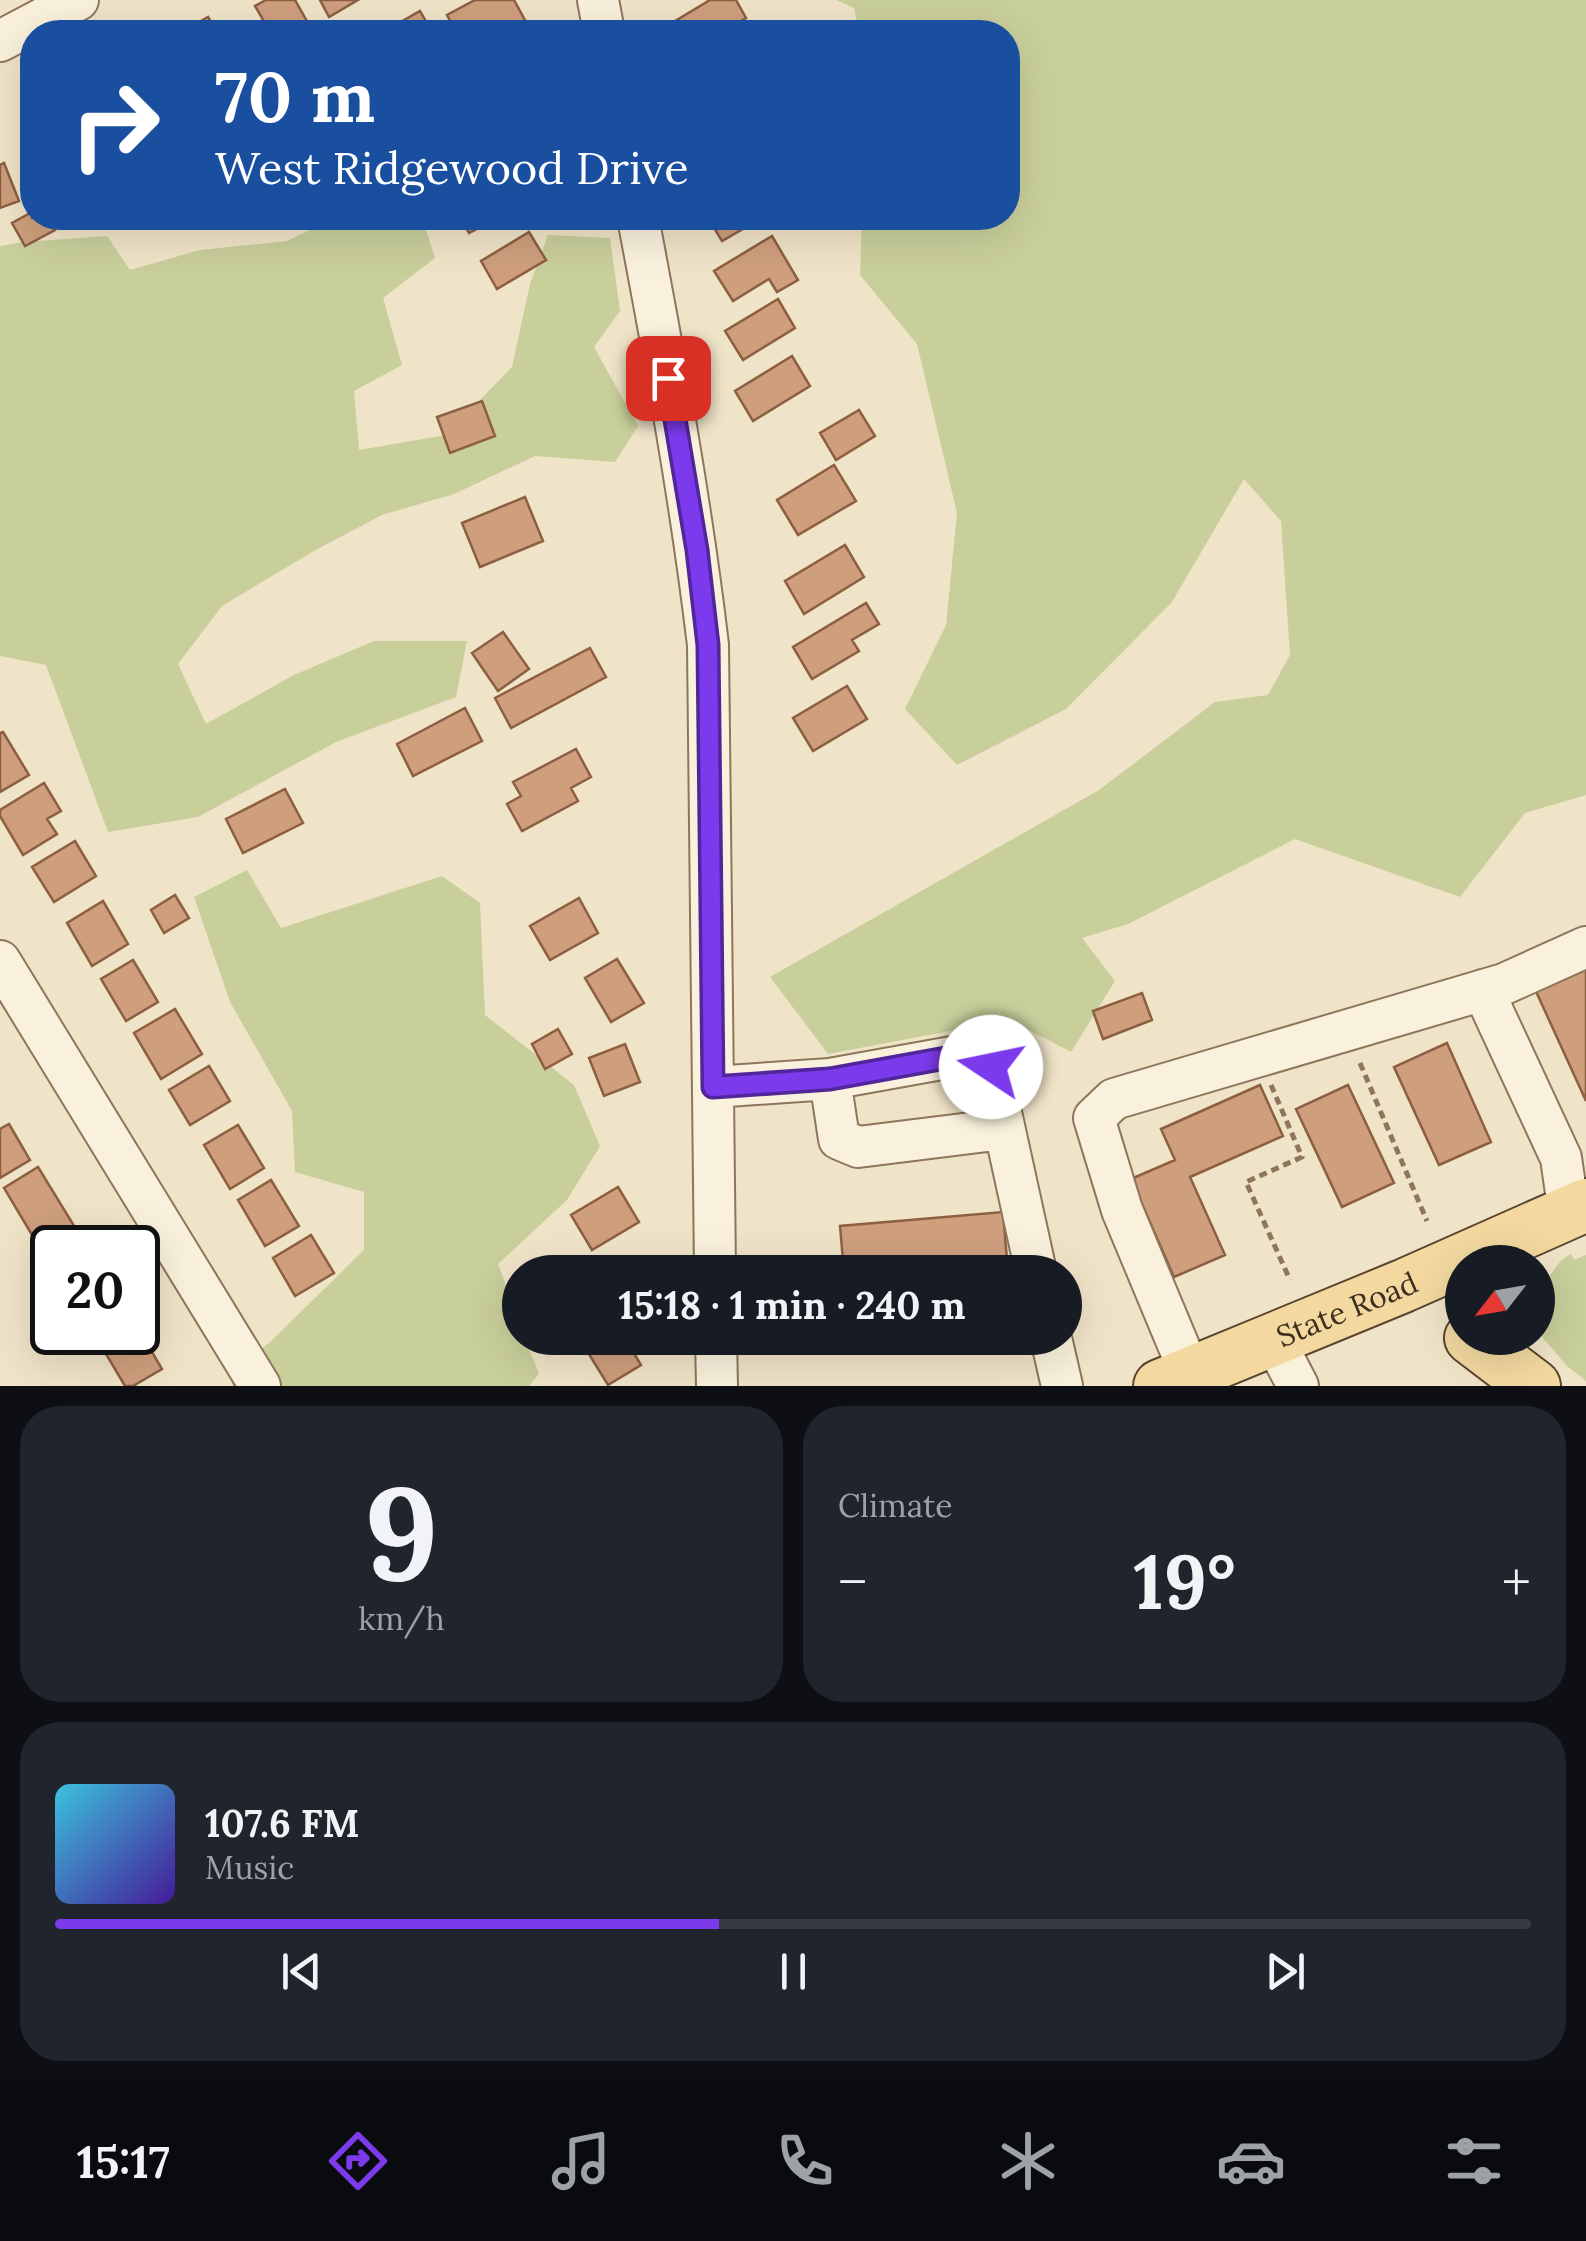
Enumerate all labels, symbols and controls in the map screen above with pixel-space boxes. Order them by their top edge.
text: 70 m [215,52,375,141]
icon: right [50,60,180,190]
text: West Ridgewood Drive [215,139,689,196]
pin [626,336,711,421]
icon: arrive [641,351,696,406]
position arrow [939,1015,1043,1119]
speed limit sign: 20 [30,1225,160,1355]
north arrow [1445,1245,1555,1355]
map controls [1445,1245,1555,1355]
street label: State Road [1271,1263,1423,1355]
text: 15:18 · 1 min · 240 m [619,1281,965,1329]
text: 9 [364,1449,439,1616]
text: Climate [838,1485,953,1526]
text: 19° [1133,1534,1236,1630]
text: − [838,1547,867,1617]
text: + [1502,1547,1531,1617]
text: km/h [358,1598,445,1639]
text: 107.6 FM [205,1799,359,1847]
text: Music [205,1847,294,1888]
icon: previous [274,1944,329,1999]
icon: pause [766,1944,821,1999]
icon: next [1258,1944,1313,1999]
icon: directions [323,2126,393,2196]
icon: music [546,2126,616,2196]
icon: phone [770,2126,840,2196]
icon: climate [993,2126,1063,2196]
icon: car [1216,2126,1286,2196]
icon: filters [1439,2126,1509,2196]
text: 15:17 [77,2133,170,2190]

